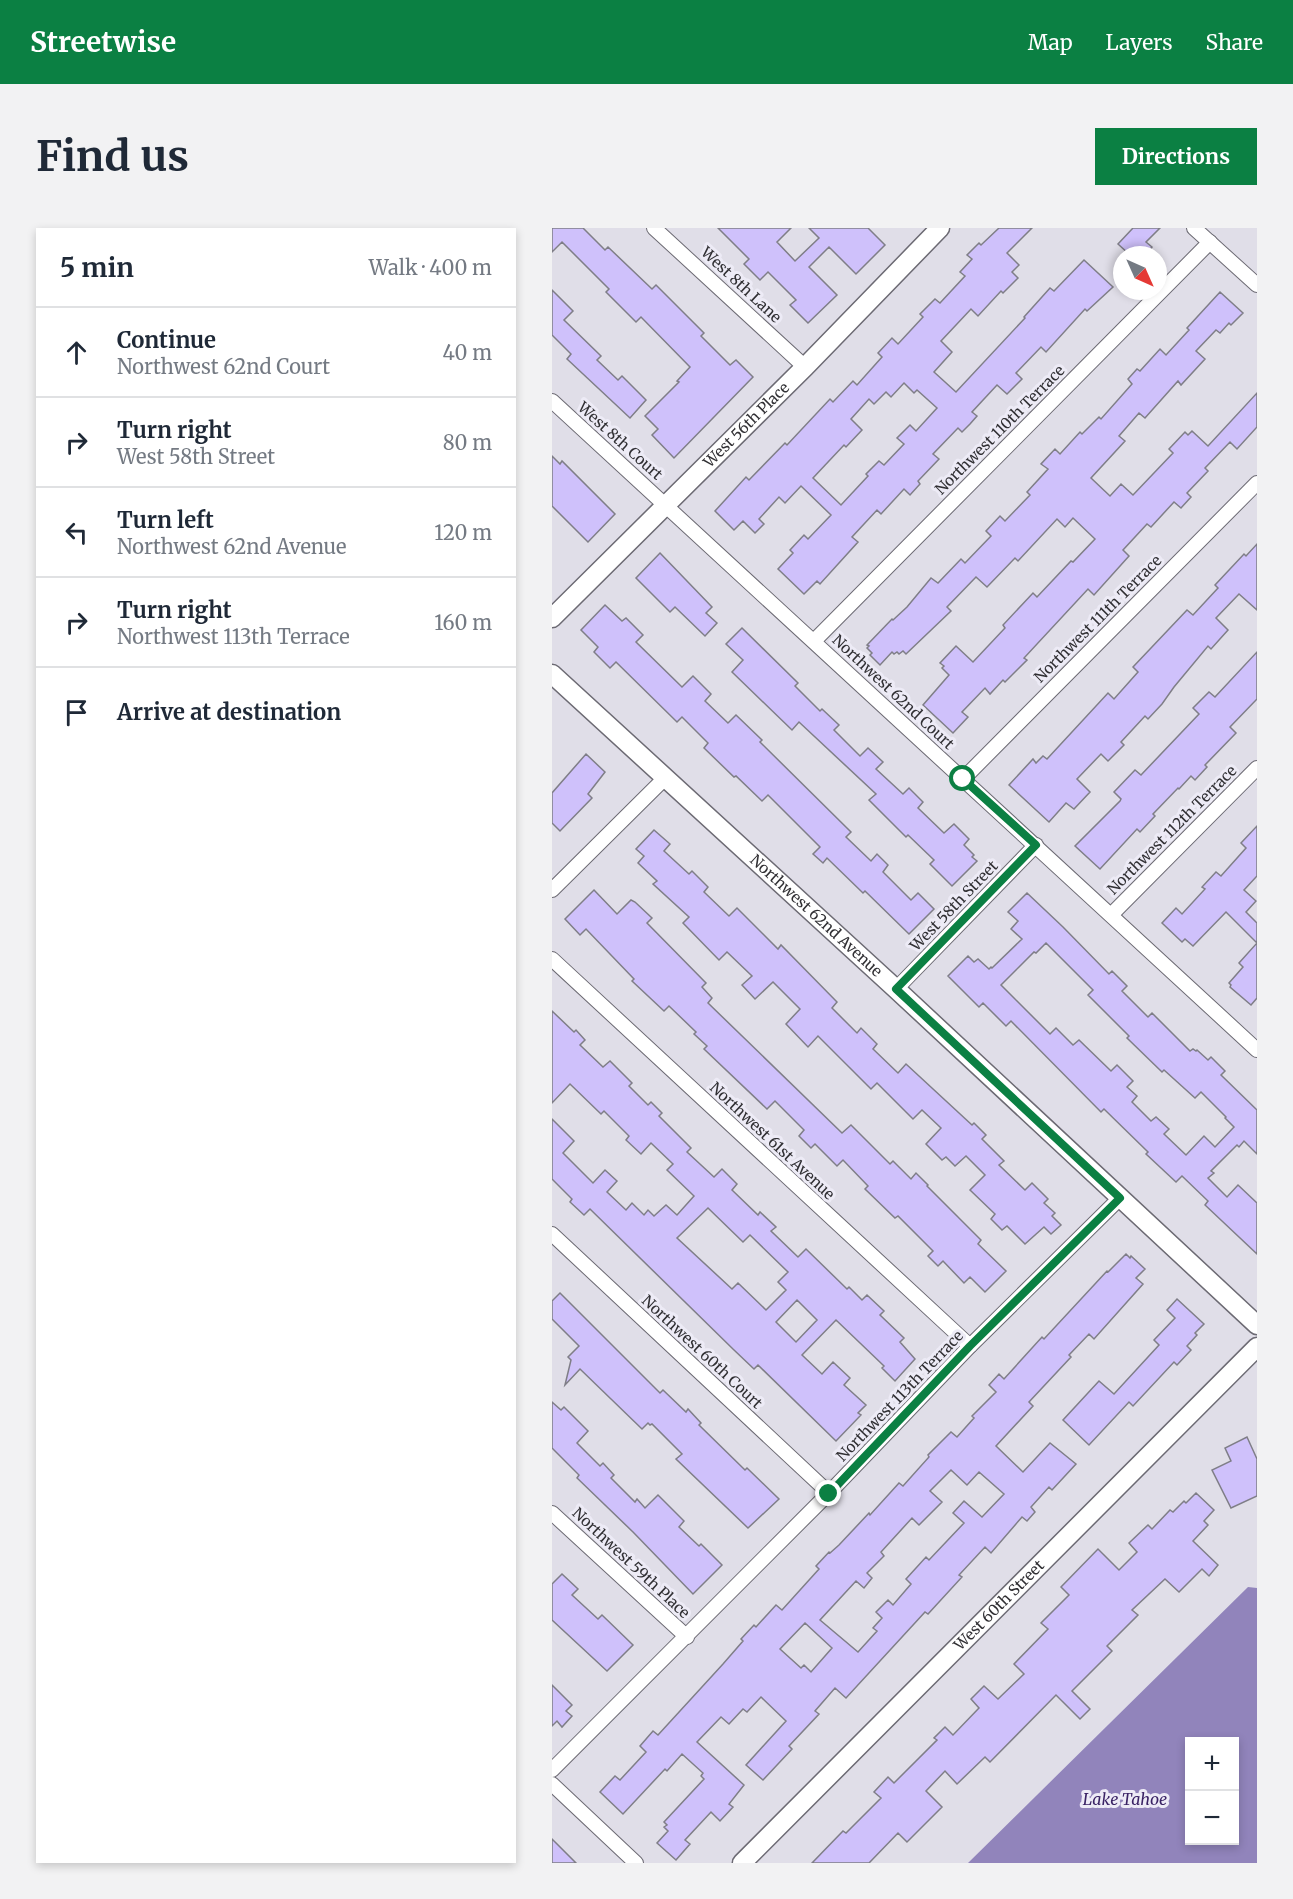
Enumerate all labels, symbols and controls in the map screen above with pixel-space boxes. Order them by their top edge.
text: Streetwise [30,24,176,60]
text: Map [1028,29,1073,56]
text: Layers [1106,29,1173,56]
text: Share [1206,29,1263,56]
button: Directions [1095,128,1257,185]
text: Find us [36,130,189,182]
street label: West 8th Lane [697,242,786,327]
north arrow [1113,246,1167,300]
text: 5 min [60,251,134,284]
text: Walk · 400 m [369,255,492,280]
text: Continue [117,326,216,354]
icon: ahead [60,336,93,369]
text: 40 m [442,340,492,365]
text: Northwest 62nd Court [117,354,330,379]
street label: Northwest 110th Terrace [931,361,1069,498]
street label: West 56th Place [699,378,793,472]
street label: West 8th Court [573,397,667,484]
text: Turn right [117,416,231,444]
icon: right [60,426,93,459]
text: 80 m [443,430,492,455]
text: West 58th Street [117,444,275,469]
text: Turn left [117,506,214,534]
icon: left [60,516,93,549]
text: 120 m [434,520,492,545]
text: Northwest 62nd Avenue [117,534,347,559]
street label: Northwest 111th Terrace [1030,551,1165,686]
text: Turn right [117,596,231,624]
icon: right [60,606,93,639]
text: 160 m [434,610,492,635]
text: Northwest 113th Terrace [117,624,350,649]
street label: Northwest 62nd Court [828,630,958,753]
icon: arrive [60,696,93,729]
text: Arrive at destination [117,698,341,726]
street label: Northwest 112th Terrace [1103,761,1240,898]
route start [949,765,975,791]
street label: Northwest 62nd Avenue [746,850,886,981]
street label: West 58th Street [905,856,1002,956]
street label: Northwest 61st Avenue [706,1078,839,1204]
street label: Northwest 60th Court [638,1291,767,1413]
street label: Northwest 113th Terrace [832,1326,967,1465]
route end [815,1480,841,1506]
street label: Northwest 59th Place [569,1503,694,1622]
street label: West 60th Street [949,1556,1048,1655]
map controls [1185,1737,1239,1845]
button: + [1185,1737,1239,1791]
water label: Lake Tahoe [1083,1789,1167,1809]
button: − [1185,1791,1239,1845]

